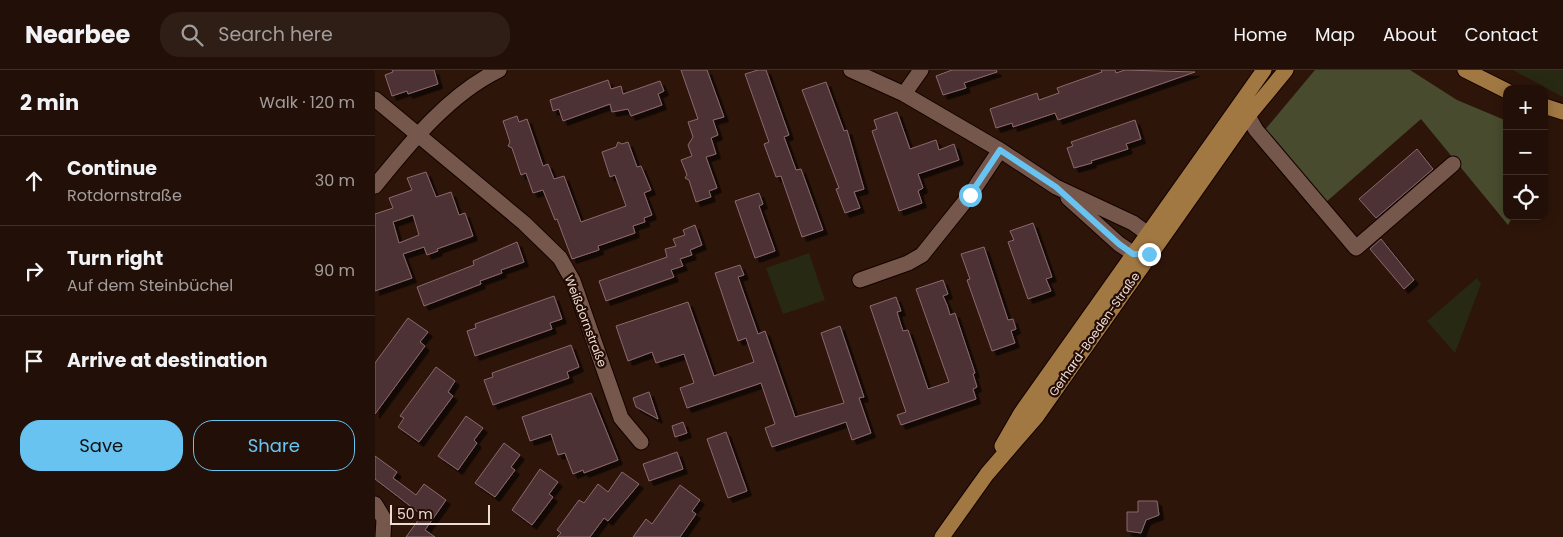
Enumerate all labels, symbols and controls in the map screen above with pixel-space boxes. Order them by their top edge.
search box [160,12,510,57]
text: Nearbee [25,18,130,51]
icon: search [178,21,206,49]
text: Search here [218,21,333,48]
text: Home [1233,22,1287,47]
text: Map [1315,22,1355,47]
text: About [1383,22,1437,47]
text: Contact [1465,22,1538,47]
map controls [1503,85,1548,220]
button: + [1503,85,1548,130]
text: 2 min [20,88,79,117]
text: Walk · 120 m [259,91,355,114]
button: − [1503,130,1548,175]
text: Continue [67,155,157,182]
icon: ahead [20,167,48,195]
text: 30 m [315,169,355,192]
button: locate [1503,175,1548,220]
text: Rotdornstraße [67,184,182,207]
route start [959,184,982,207]
route end [1138,243,1161,266]
text: Turn right [67,245,163,272]
icon: right [20,257,48,285]
text: 90 m [314,259,355,282]
street label: Gerhard-Boeden-Straße [1045,268,1143,400]
street label: Weißdornstraße [561,273,611,369]
text: Auf dem Steinbüchel [67,274,233,297]
icon: arrive [20,347,48,375]
text: Arrive at destination [67,347,268,374]
button: Save [20,420,183,471]
button: Share [193,420,355,471]
scale bar [390,502,490,525]
text: 50 m [397,504,433,524]

